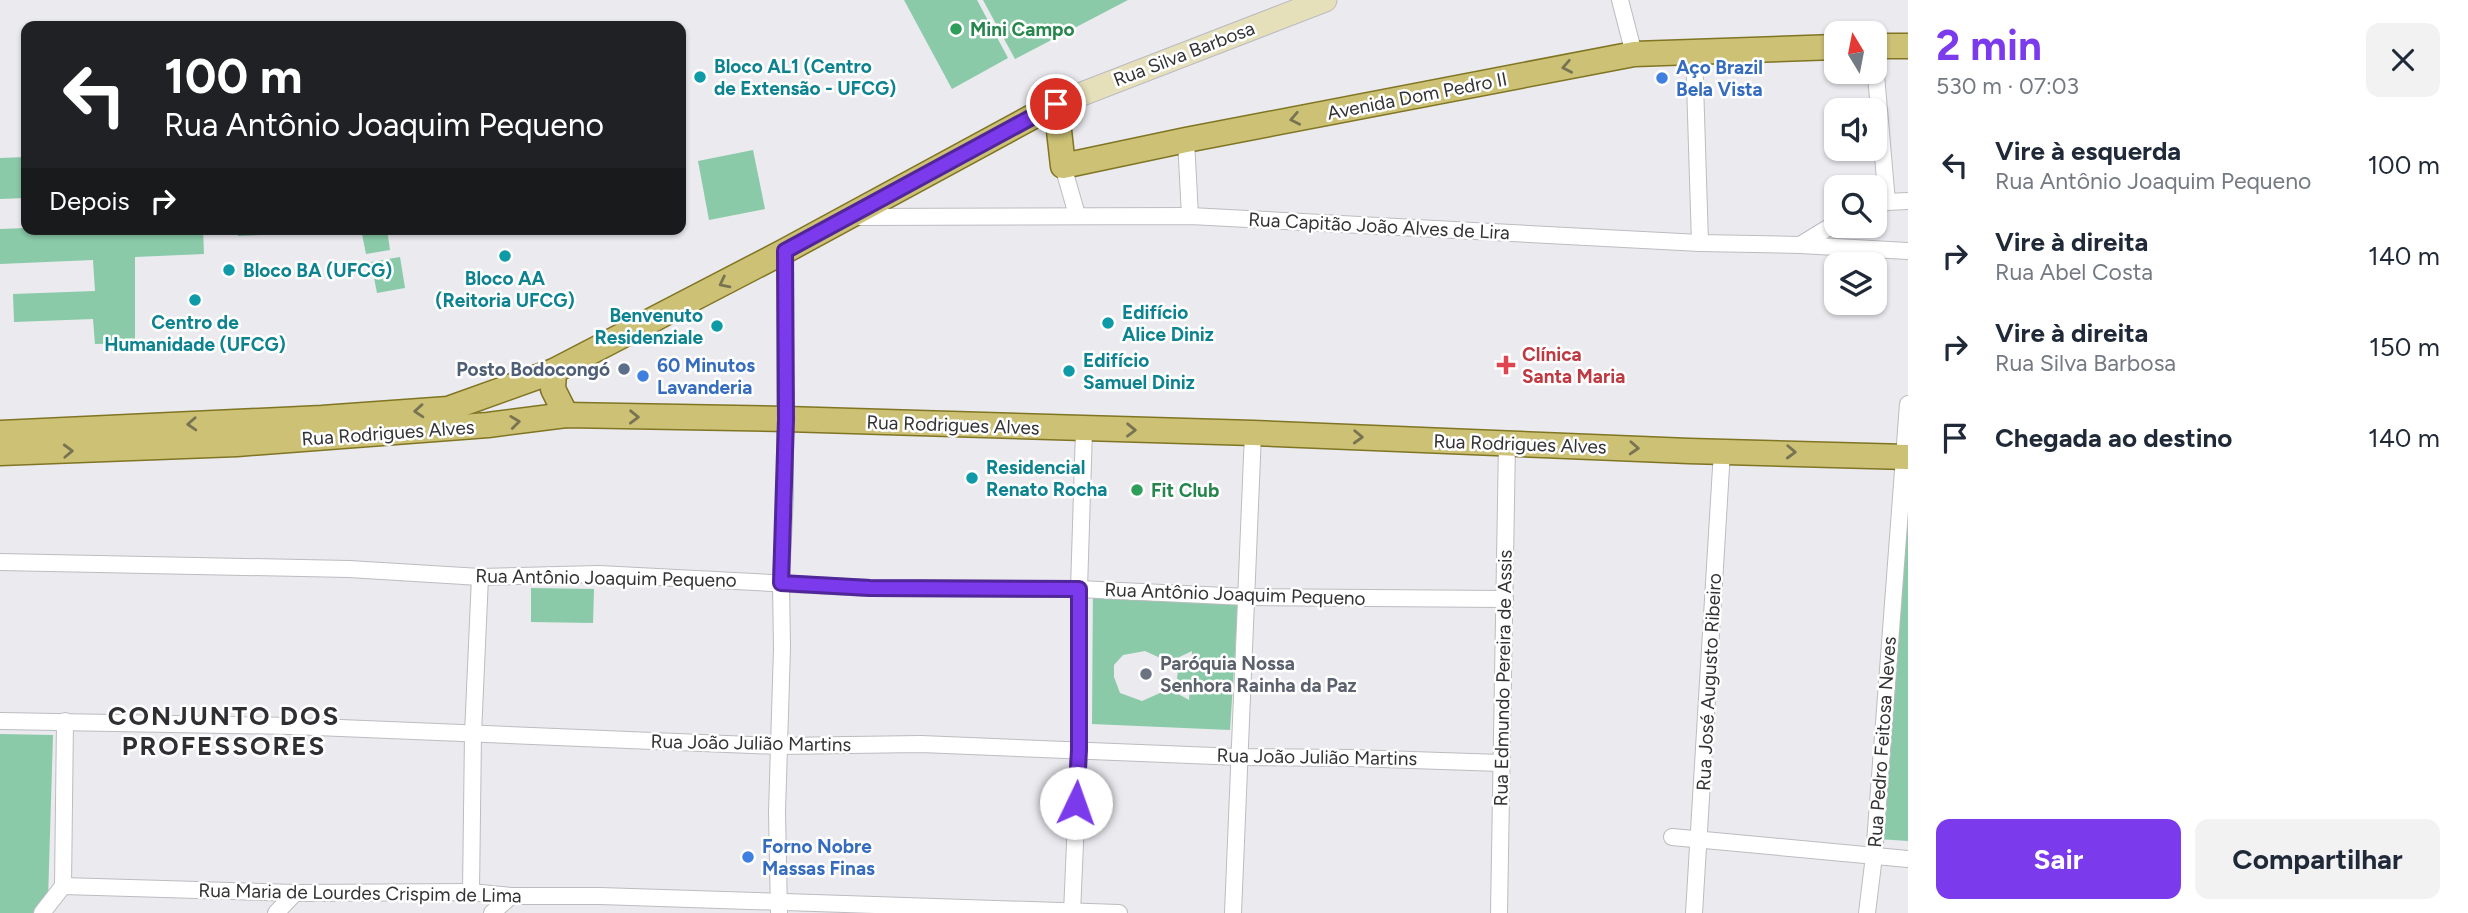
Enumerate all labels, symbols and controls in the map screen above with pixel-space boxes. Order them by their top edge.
street label: Rua Silva Barbosa [1110,16,1258,92]
place label: Mini Campo [970,18,1074,41]
text: 2 min [1936,20,2042,71]
marker: Mini Campo [948,21,964,37]
north arrow [1824,21,1886,84]
map controls [1824,21,1887,315]
button: close [2366,23,2440,97]
text: 100 m [164,46,303,105]
icon: left [49,49,140,140]
place label: Bloco AL1 (Centro de Extensão - UFCG) [714,55,896,100]
place label: Aço Brazil Bela Vista [1676,56,1763,101]
one-way arrow [1561,59,1573,74]
street label: Avenida Dom Pedro II [1325,67,1509,125]
marker: Bloco AL1 (Centro de Extensão - UFCG) [692,69,708,85]
marker: Aço Brazil Bela Vista [1654,70,1670,86]
text: 530 m · 07:03 [1936,72,2079,100]
pin [1026,74,1086,134]
icon: arrive [1037,85,1075,123]
button: sound [1824,98,1887,161]
text: Rua Antônio Joaquim Pequeno [164,106,604,144]
one-way arrow [1289,111,1301,126]
text: Vire à esquerda [1995,135,2181,167]
icon: left [1936,146,1974,184]
text: 100 m [2367,149,2440,181]
text: Rua Antônio Joaquim Pequeno [1995,167,2311,195]
button: search [1824,175,1887,238]
icon: right [144,182,182,220]
text: Depois [49,185,130,217]
street label: Rua Capitão João Alves de Lira [1248,208,1510,244]
text: Vire à direita [1995,226,2148,258]
icon: right [1936,237,1974,275]
text: 140 m [2368,240,2440,272]
marker: Bloco AA (Reitoria UFCG) [497,248,513,264]
button: layers [1824,252,1887,315]
text: Rua Abel Costa [1995,258,2153,286]
place label: Bloco BA (UFCG) [243,259,392,282]
marker: Bloco BA (UFCG) [221,262,237,278]
place label: Bloco AA (Reitoria UFCG) [435,267,575,312]
one-way arrow [719,274,732,288]
marker: Centro de Humanidade (UFCG) [187,292,203,308]
place label: Edifício Alice Diniz [1122,301,1214,346]
place label: Benvenuto Residenziale [594,304,703,349]
place label: Centro de Humanidade (UFCG) [104,311,286,356]
marker: Edifício Alice Diniz [1100,315,1116,331]
text: Vire à direita [1995,317,2148,349]
marker: Benvenuto Residenziale [709,318,725,334]
icon: right [1936,328,1974,366]
text: 150 m [2369,331,2440,363]
place label: Clínica Santa Maria [1522,343,1625,388]
place label: Edifício Samuel Diniz [1083,349,1195,394]
text: Rua Silva Barbosa [1995,349,2176,377]
place label: 60 Minutos Lavanderia [657,354,755,399]
marker: Clínica Santa Maria [1496,355,1516,375]
place label: Posto Bodocongó [456,358,610,381]
marker: Posto Bodocongó [616,361,632,377]
marker: Edifício Samuel Diniz [1061,363,1077,379]
marker: 60 Minutos Lavanderia [635,368,651,384]
one-way arrow [413,403,424,418]
one-way arrow [629,409,640,424]
street label: Rua Rodrigues Alves [866,410,1040,440]
street label: Rua Rodrigues Alves [301,415,475,451]
one-way arrow [509,415,521,430]
one-way arrow [186,416,197,431]
icon: arrive [1936,419,1974,457]
text: Chegada ao destino [1995,422,2232,454]
text: 140 m [2368,422,2440,454]
one-way arrow [1125,423,1136,438]
street label: Rua Rodrigues Alves [1433,429,1607,459]
one-way arrow [1353,430,1364,445]
one-way arrow [1629,441,1640,456]
one-way arrow [63,443,74,458]
one-way arrow [1785,445,1796,460]
place label: Residencial Renato Rocha [986,456,1107,501]
marker: Residencial Renato Rocha [964,470,980,486]
place label: Fit Club [1151,479,1219,502]
marker: Fit Club [1129,482,1145,498]
street label: Rua Edmundo Pereira de Assis [1489,549,1517,807]
street label: Rua Antônio Joaquim Pequeno [475,564,737,592]
street label: Rua José Augusto Ribeiro [1692,572,1726,792]
street label: Rua Antônio Joaquim Pequeno [1104,578,1366,610]
street label: Rua Pedro Feitosa Neves [1863,636,1901,848]
place label: Paróquia Nossa Senhora Rainha da Paz [1160,652,1357,697]
marker: Paróquia Nossa Senhora Rainha da Paz [1138,666,1154,682]
district label: CONJUNTO DOS PROFESSORES [108,700,340,762]
street label: Rua João Julião Martins [650,730,852,756]
street label: Rua João Julião Martins [1216,744,1418,770]
position arrow [1039,766,1113,840]
button: Sair [1936,819,2181,899]
button: Compartilhar [2195,819,2440,899]
place label: Forno Nobre Massas Finas [762,835,875,880]
marker: Forno Nobre Massas Finas [740,849,756,865]
street label: Rua Maria de Lourdes Crispim de Lima [198,879,522,907]

